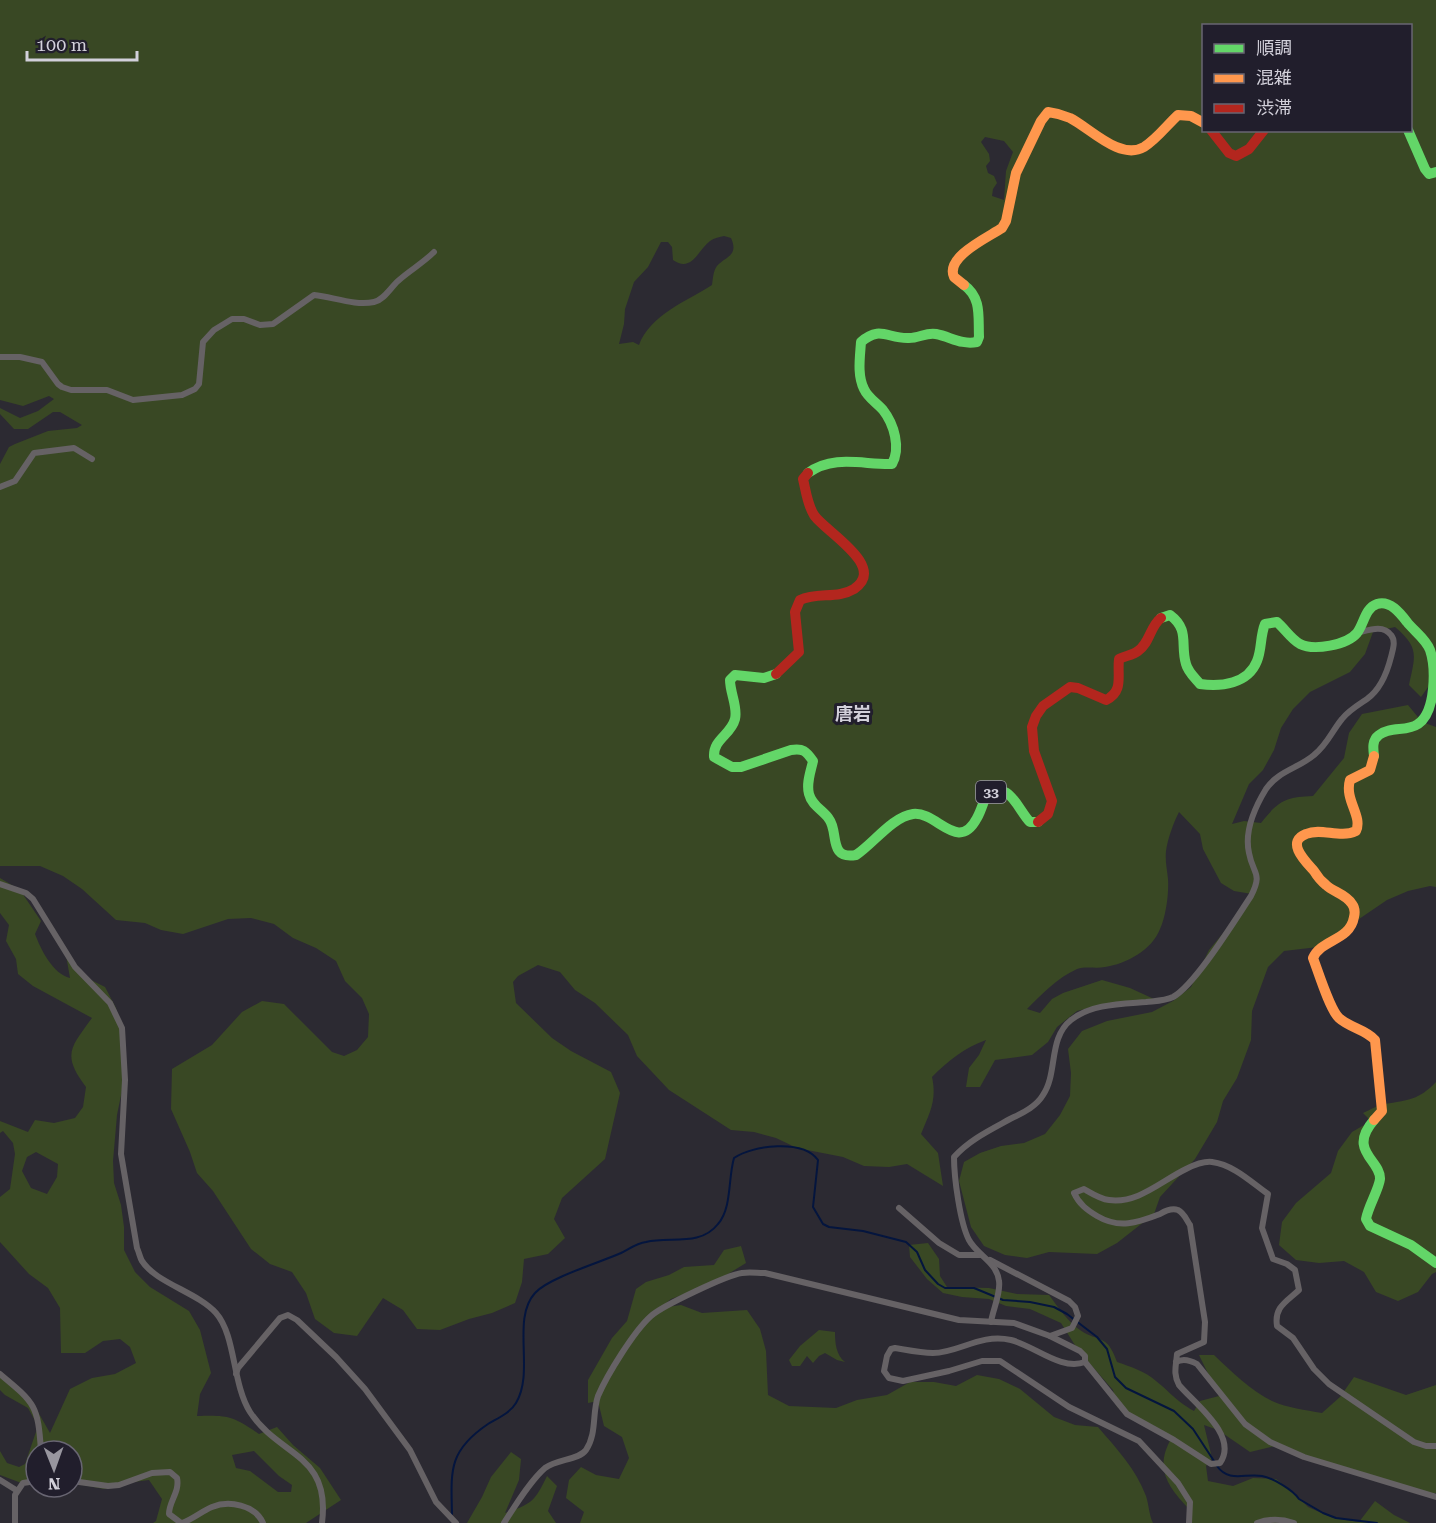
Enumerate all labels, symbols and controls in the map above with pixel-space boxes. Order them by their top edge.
scale bar [27,24,136,62]
legend [1202,24,1412,132]
text: 100 m [36,34,87,55]
text: 順調 [1256,37,1292,58]
text: 混雑 [1256,67,1292,88]
text: 渋滞 [1256,97,1292,118]
district label: 唐岩 [835,703,871,724]
road number: 33 [976,781,1006,803]
north arrow [24,1439,84,1499]
text: N [48,1474,61,1493]

